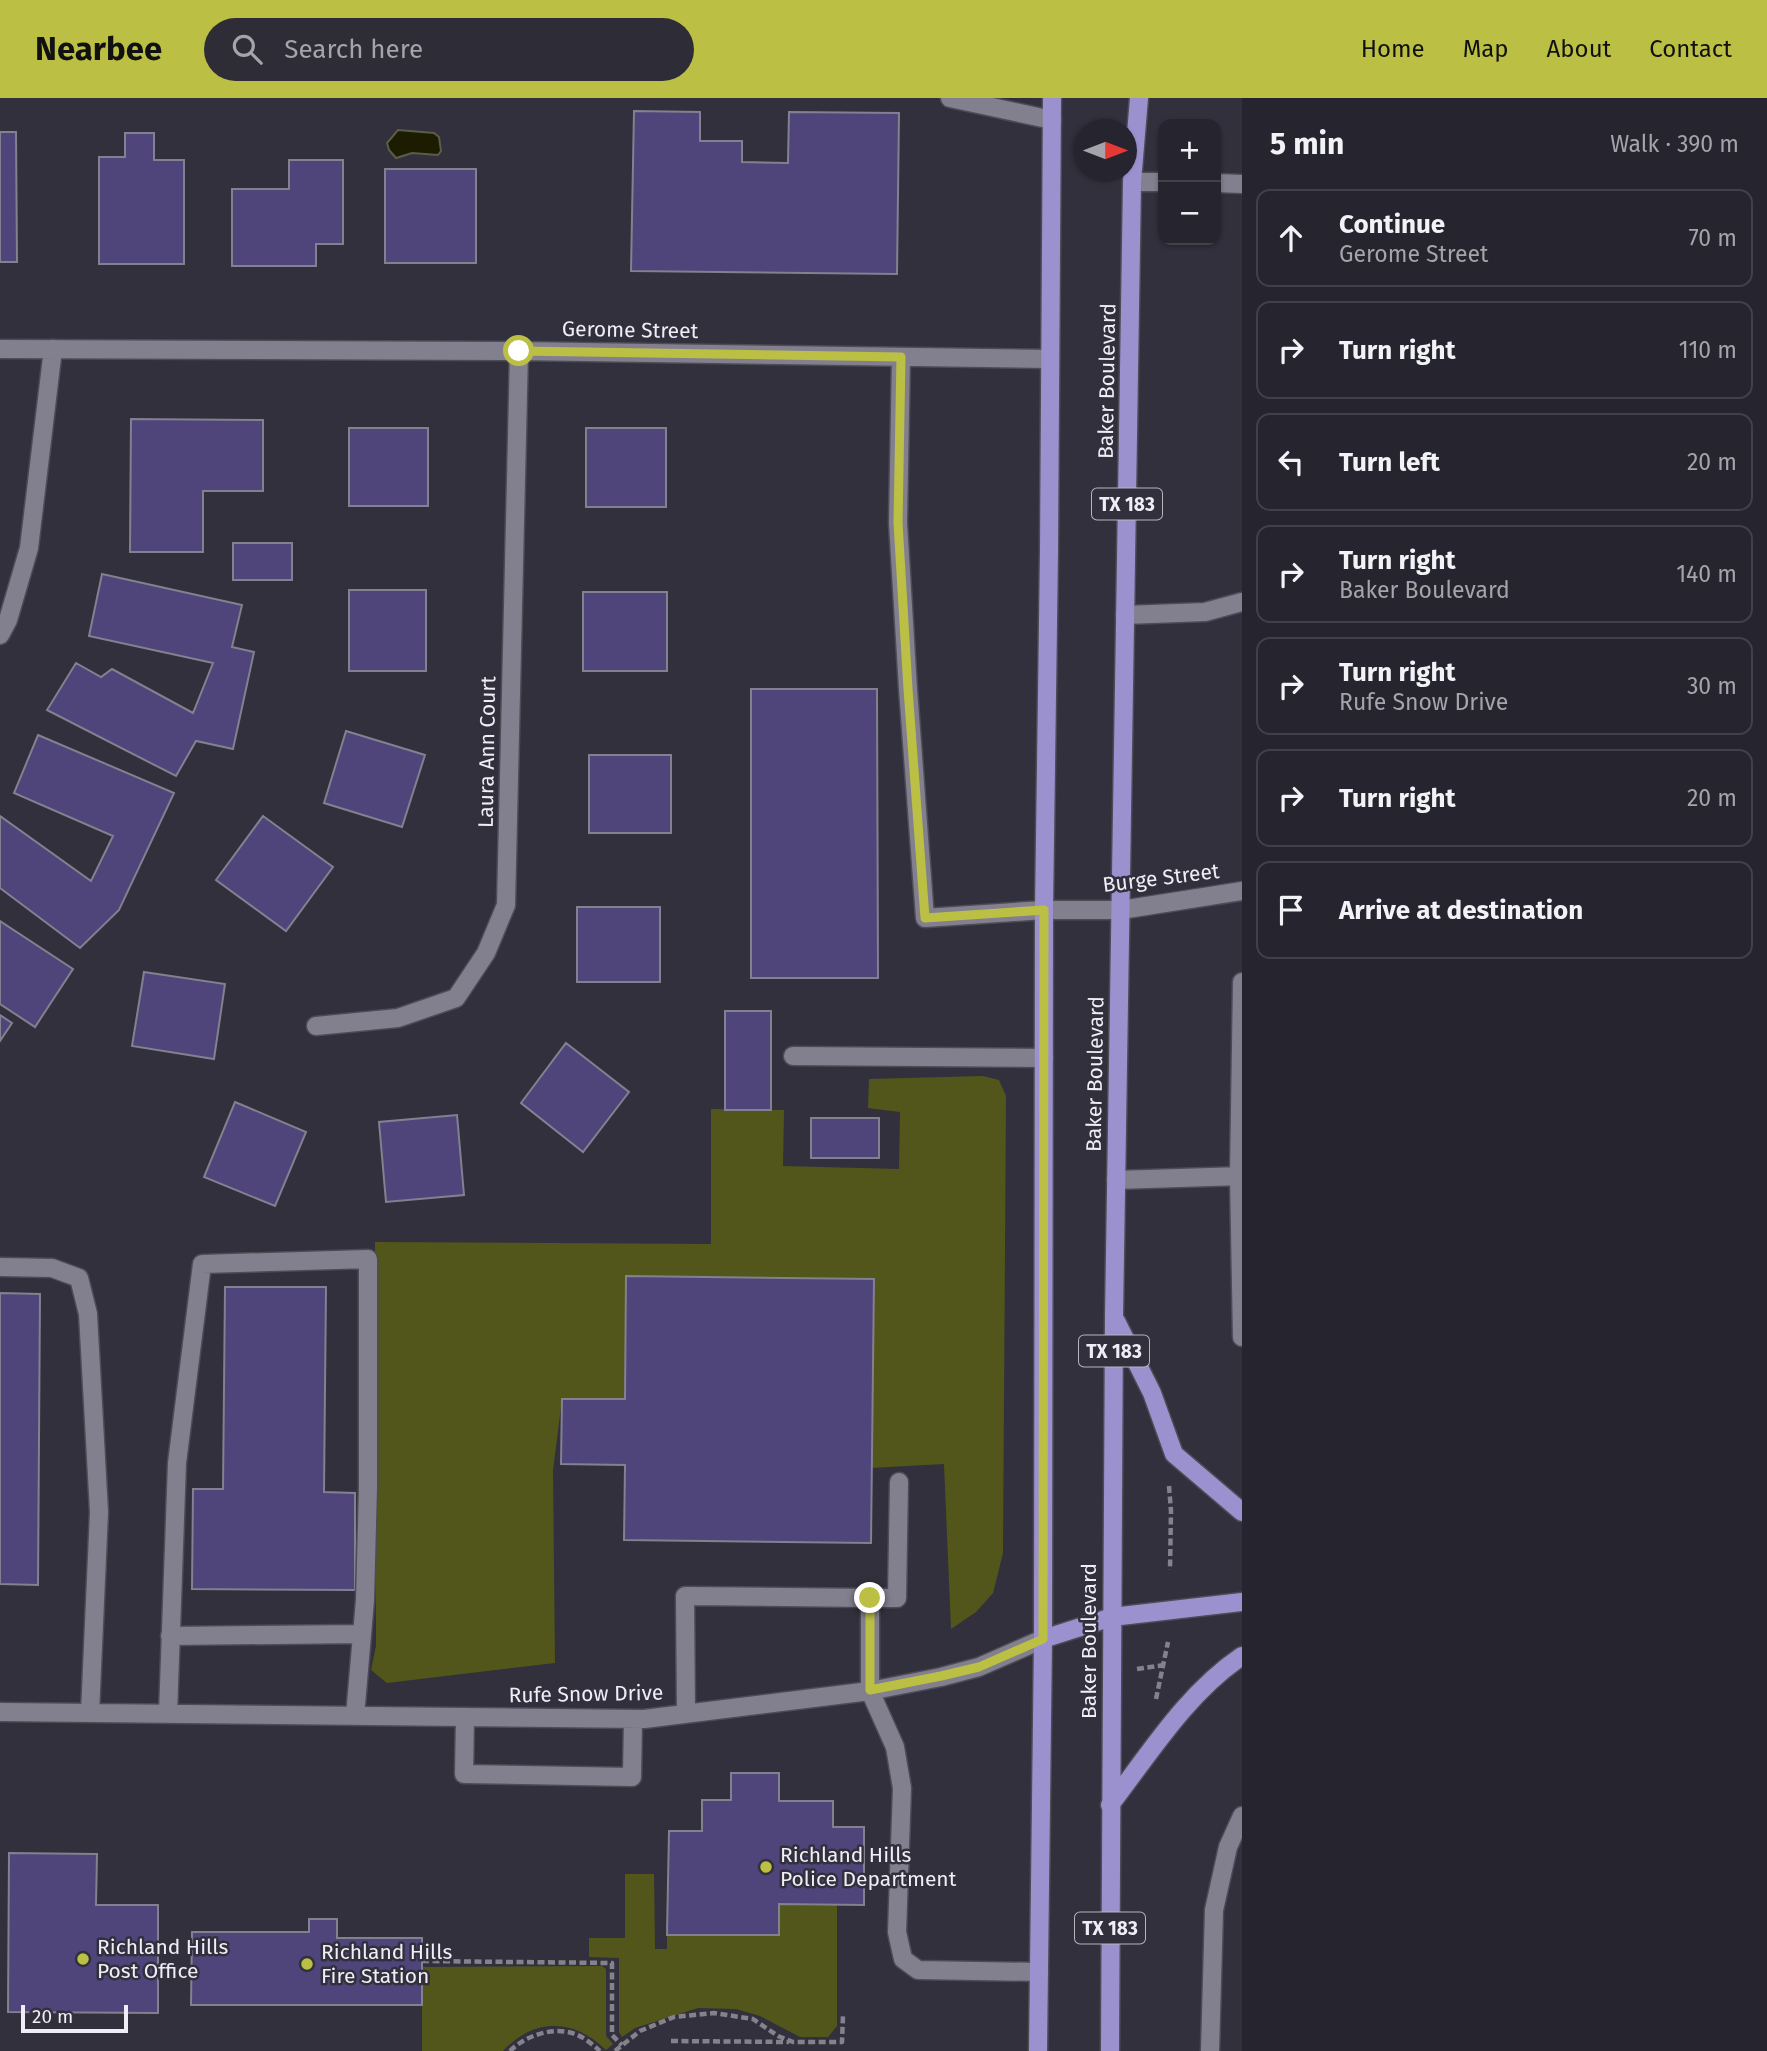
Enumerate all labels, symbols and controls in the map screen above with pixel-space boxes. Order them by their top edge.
search box [204,18,694,81]
text: Nearbee [35,29,162,69]
icon: search [228,30,266,68]
text: Search here [284,34,423,65]
text: Home [1361,35,1425,63]
text: Map [1463,35,1509,63]
text: About [1547,35,1611,63]
text: Contact [1649,35,1732,63]
north arrow [1074,119,1137,182]
map controls [1158,119,1221,245]
button: + [1158,119,1221,182]
text: 5 min [1270,126,1344,162]
text: Walk · 390 m [1610,130,1739,158]
button: − [1158,182,1221,245]
text: Continue [1339,209,1445,240]
icon: ahead [1272,219,1310,257]
text: 70 m [1688,224,1737,252]
text: Gerome Street [1339,240,1488,268]
street label: Baker Boulevard [1093,303,1121,459]
street label: Gerome Street [562,316,699,344]
icon: right [1272,331,1310,369]
route start [503,335,534,366]
text: Turn right [1339,335,1456,366]
text: 110 m [1679,336,1737,364]
icon: left [1272,443,1310,481]
text: Turn left [1339,447,1440,478]
text: 20 m [1687,448,1737,476]
road number: TX 183 [1092,488,1162,520]
text: Turn right [1339,545,1456,576]
icon: right [1272,555,1310,593]
text: 140 m [1676,560,1737,588]
text: Baker Boulevard [1339,576,1510,604]
text: Turn right [1339,657,1456,688]
icon: right [1272,667,1310,705]
text: 30 m [1687,672,1737,700]
street label: Laura Ann Court [473,675,501,828]
text: Rufe Snow Drive [1339,688,1508,716]
icon: right [1272,779,1310,817]
text: Turn right [1339,783,1456,814]
text: 20 m [1687,784,1737,812]
street label: Burge Street [1101,858,1221,898]
icon: arrive [1272,891,1310,929]
text: Arrive at destination [1339,895,1583,926]
street label: Baker Boulevard [1081,996,1109,1152]
road number: TX 183 [1079,1336,1149,1366]
street label: Baker Boulevard [1076,1563,1102,1719]
route end [854,1582,885,1613]
street label: Rufe Snow Drive [508,1680,664,1708]
place label: Richland Hills Police Department [780,1842,957,1892]
marker: Richland Hills Police Department [758,1859,774,1875]
road number: TX 183 [1075,1912,1145,1944]
place label: Richland Hills Post Office [97,1934,228,1984]
place label: Richland Hills Fire Station [321,1939,452,1989]
marker: Richland Hills Post Office [75,1951,91,1967]
marker: Richland Hills Fire Station [299,1956,315,1972]
scale bar [21,2002,128,2034]
text: 20 m [32,2005,73,2028]

